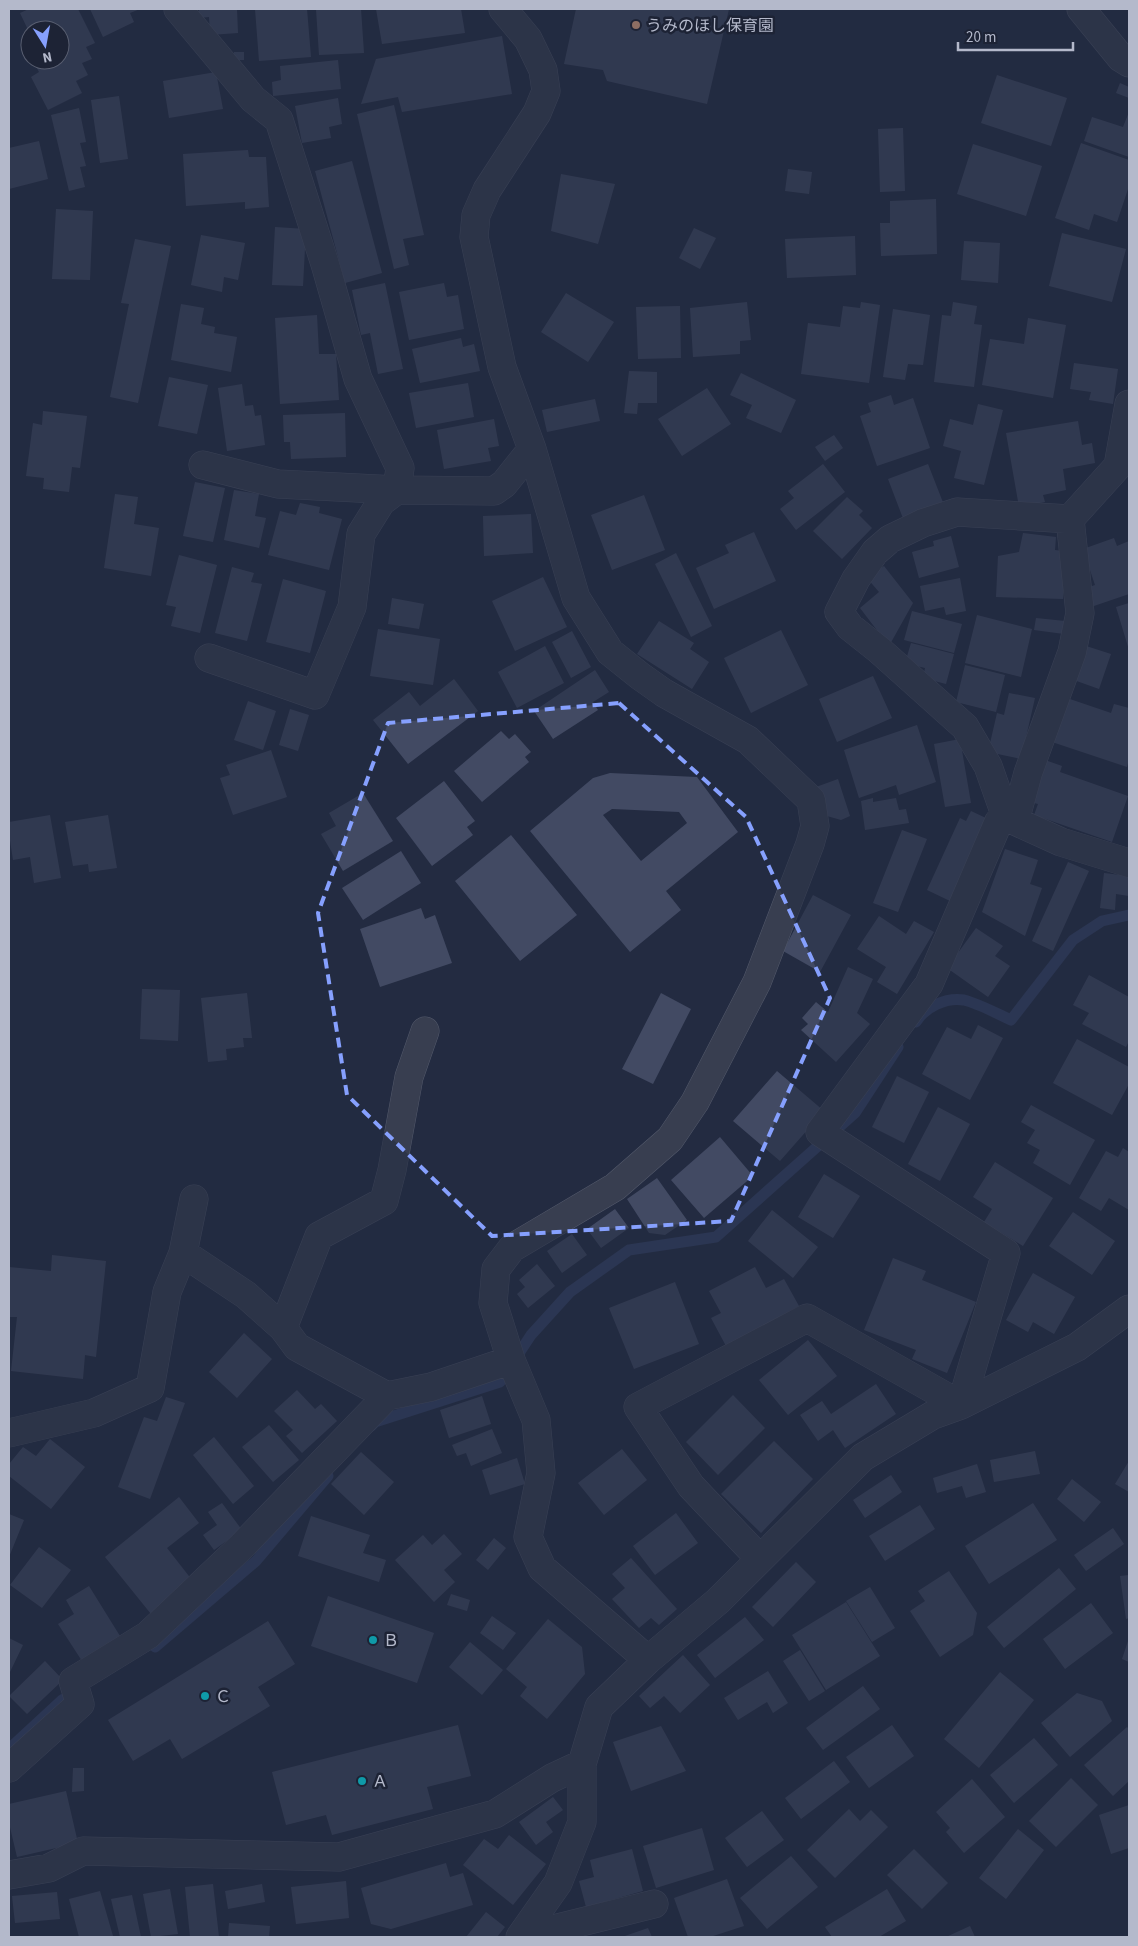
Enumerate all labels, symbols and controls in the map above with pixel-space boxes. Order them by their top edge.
place label: うみのほし保育園 [646,15,774,37]
marker: うみのほし保育園 [630,19,642,31]
north arrow [20,20,70,70]
scale bar [958,20,1073,52]
text: 20 m [966,27,996,48]
text: N [41,46,54,67]
place label: Ｂ [383,1630,399,1652]
marker: Ｂ [367,1634,379,1646]
place label: Ｃ [215,1686,231,1708]
marker: Ｃ [199,1690,211,1702]
place label: Ａ [372,1771,388,1793]
marker: Ａ [356,1775,368,1787]

